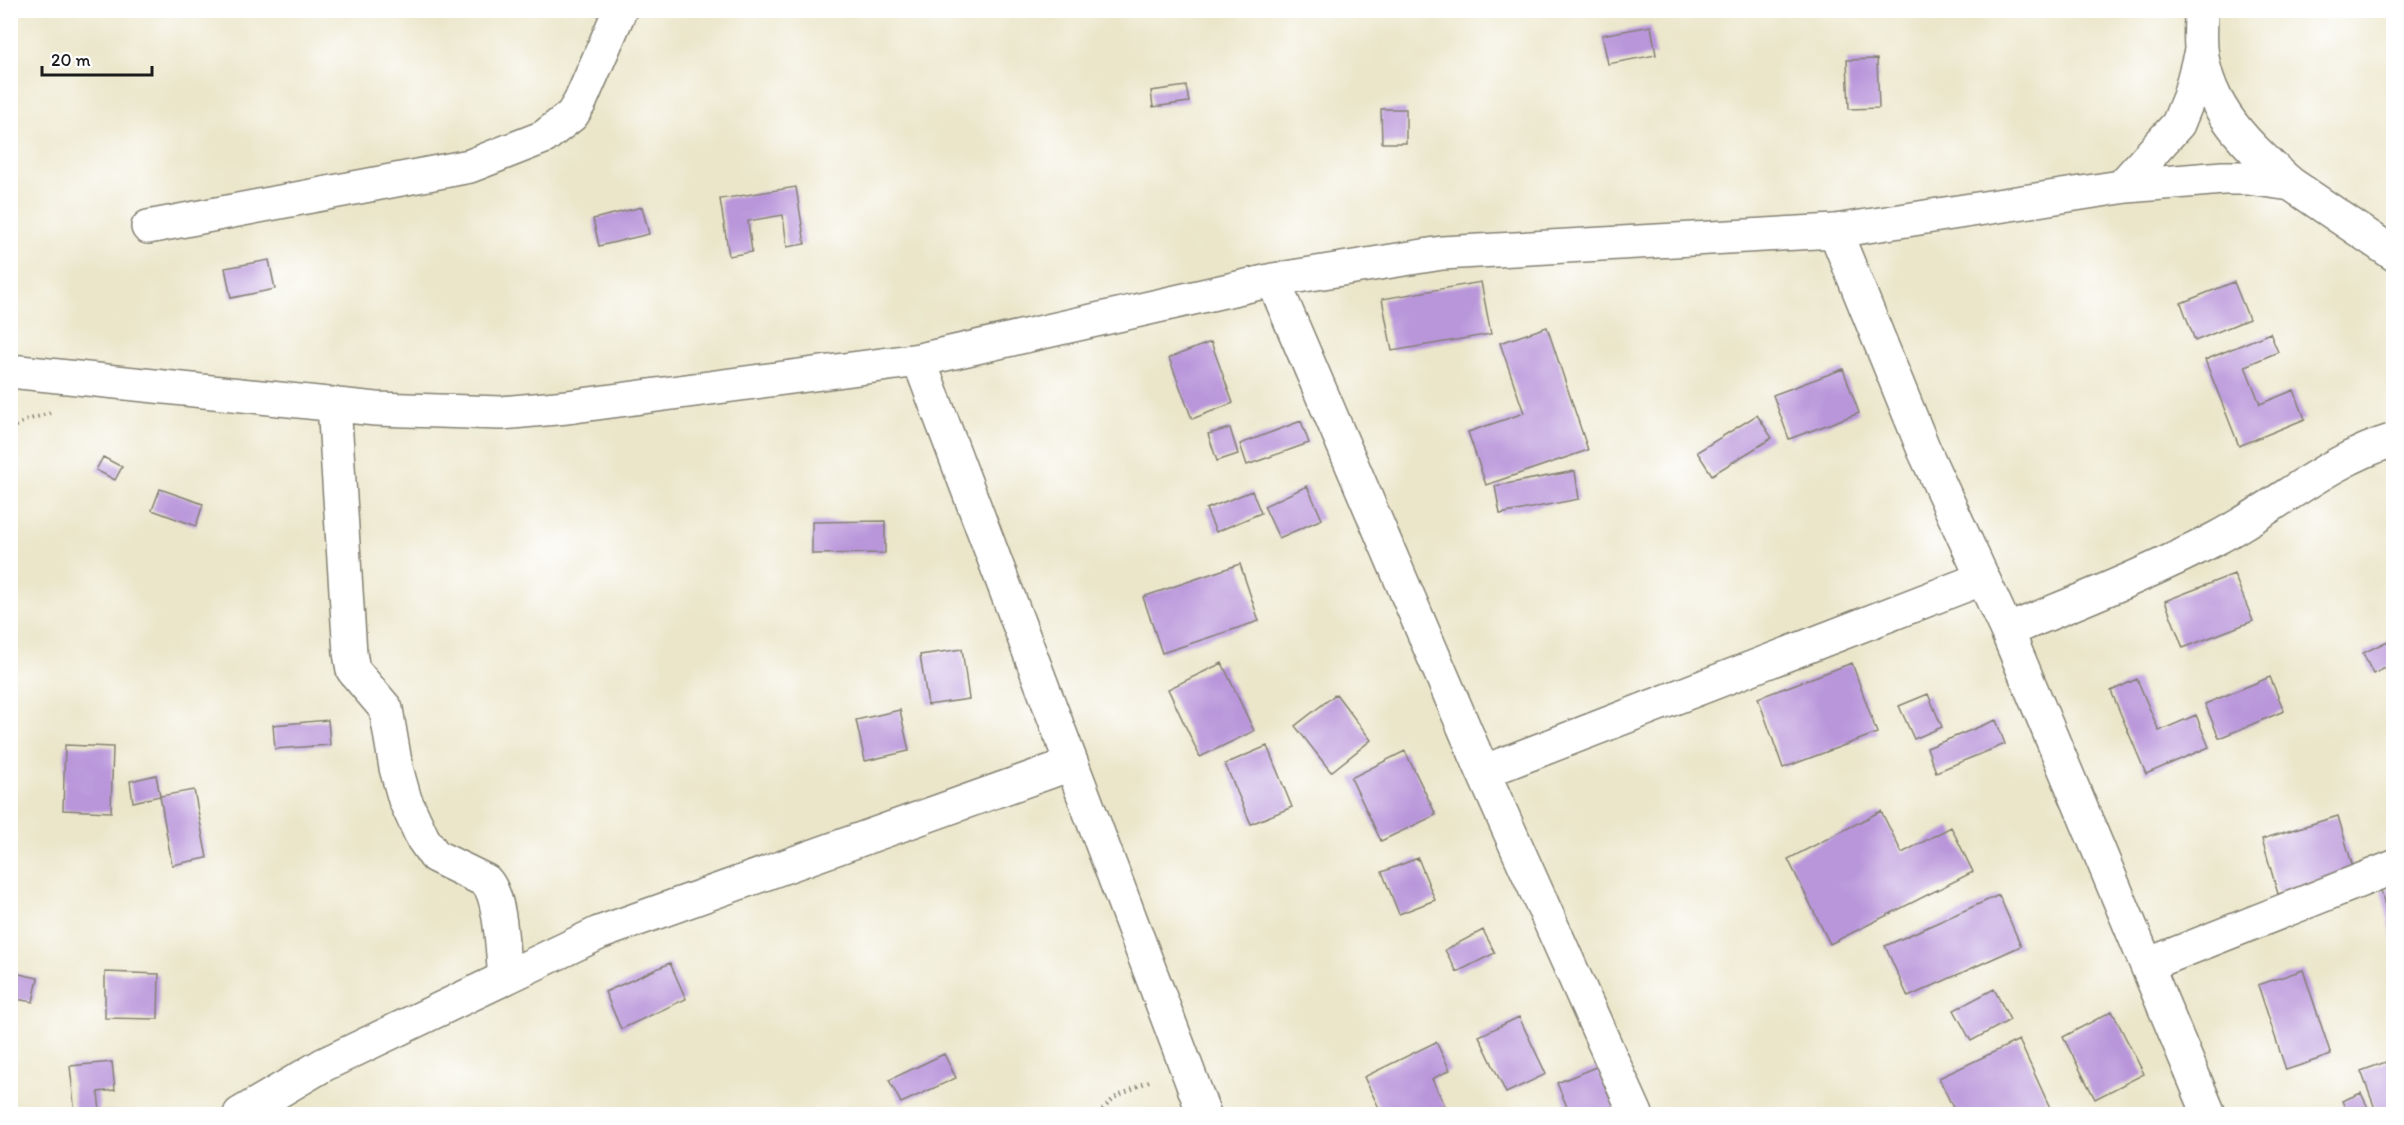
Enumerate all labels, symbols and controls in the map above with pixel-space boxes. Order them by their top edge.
scale bar [42,39,152,77]
text: 20 m [51,49,91,71]

